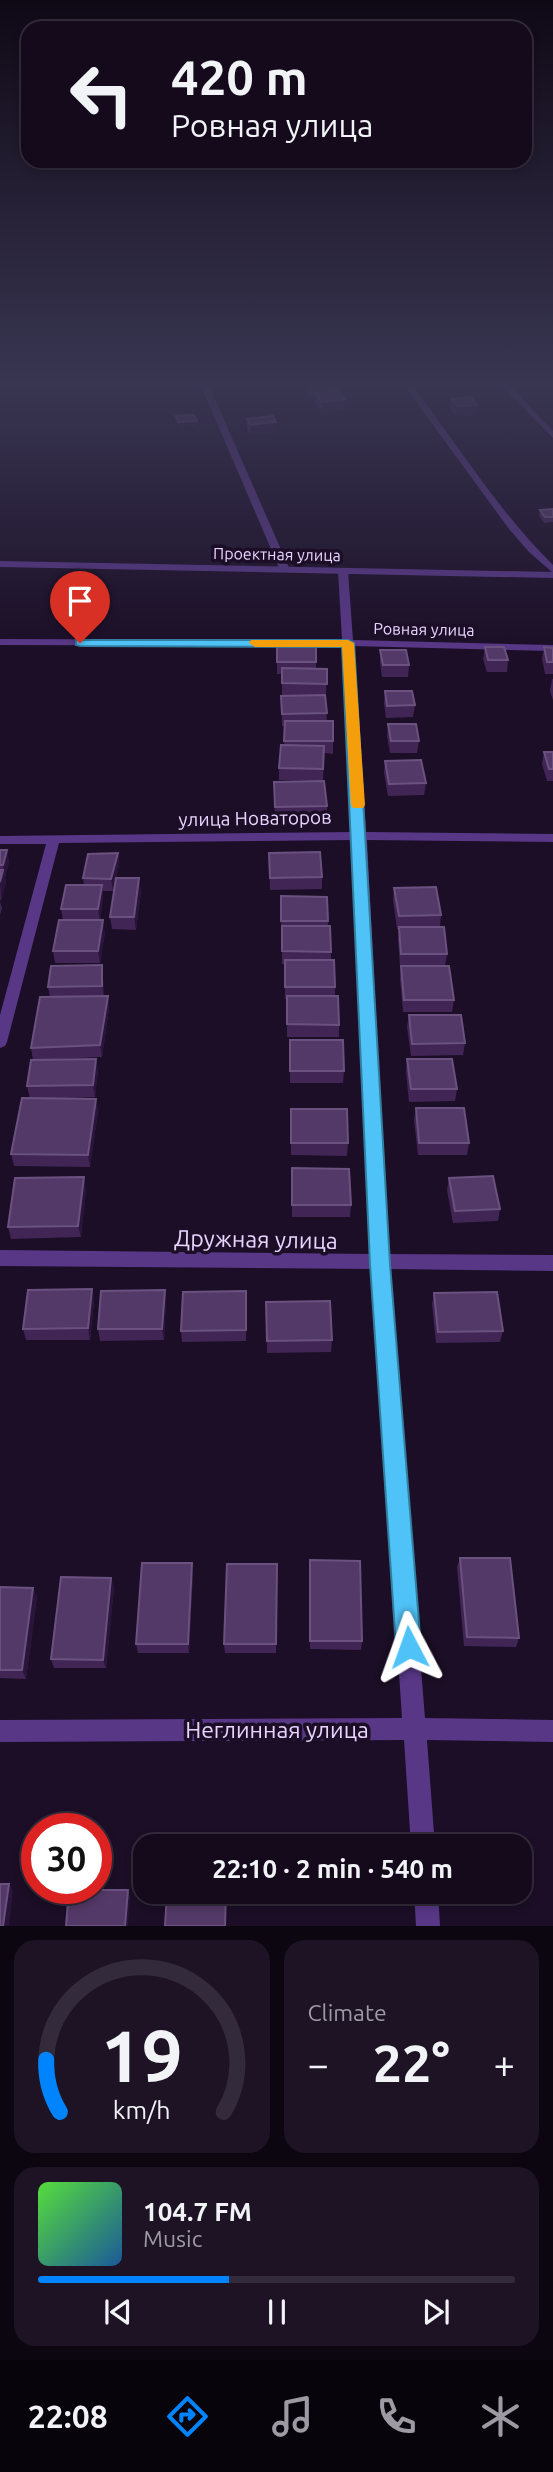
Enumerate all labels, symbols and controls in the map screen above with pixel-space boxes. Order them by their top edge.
icon: left [56,49,147,140]
text: 420 m [171,49,308,104]
text: Ровная улица [171,107,373,143]
street label: Проектная улица [213,544,341,564]
pin [50,571,110,643]
icon: arrive [61,582,99,620]
street label: Ровная улица [373,619,475,639]
street label: улица Новаторов [178,806,332,830]
street label: Дружная улица [174,1225,338,1253]
position arrow [372,1610,446,1684]
street label: Неглинная улица [185,1717,369,1742]
speed limit sign: 30 [21,1813,112,1904]
text: 22:10 · 2 min · 540 m [212,1854,453,1883]
text: Climate [308,2000,387,2025]
text: 19 [101,2015,183,2097]
text: 22° [373,2034,450,2092]
text: − [308,2043,329,2085]
text: + [494,2043,515,2085]
text: km/h [113,2096,171,2124]
text: 104.7 FM [143,2197,252,2226]
text: Music [143,2226,202,2251]
icon: previous [99,2293,137,2331]
icon: pause [258,2293,296,2331]
icon: next [417,2293,455,2331]
icon: directions [163,2392,212,2441]
icon: music [268,2392,317,2441]
icon: phone [372,2392,421,2441]
icon: climate [476,2392,525,2441]
text: 22:08 [28,2398,108,2434]

